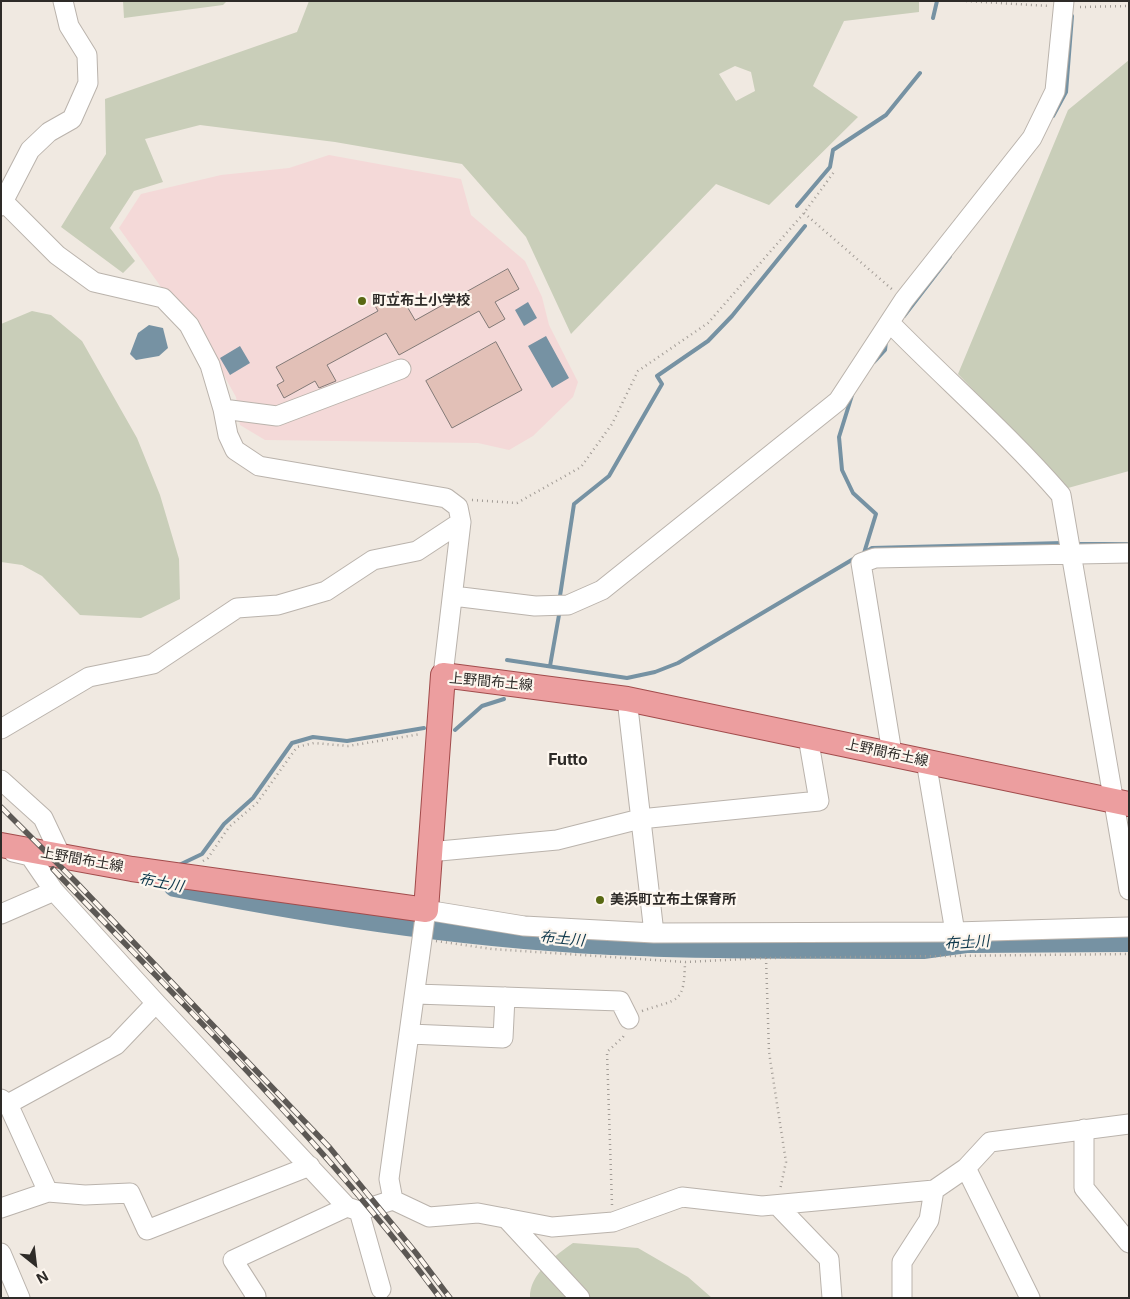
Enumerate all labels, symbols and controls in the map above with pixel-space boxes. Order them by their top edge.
place label: 町立布土小学校 [372,293,470,309]
marker: 町立布土小学校 [356,295,368,307]
street label: 上野間布土線 [448,670,534,694]
street label: 上野間布土線 [844,736,930,770]
district label: Futto [548,750,588,770]
street label: 上野間布土線 [39,844,125,876]
water label: 布土川 [137,870,185,896]
place label: 美浜町立布土保育所 [610,892,736,908]
marker: 美浜町立布土保育所 [594,894,606,906]
water label: 布土川 [539,928,585,950]
water label: 布土川 [944,932,990,954]
north arrow [10,1239,60,1289]
text: N [34,1268,51,1288]

